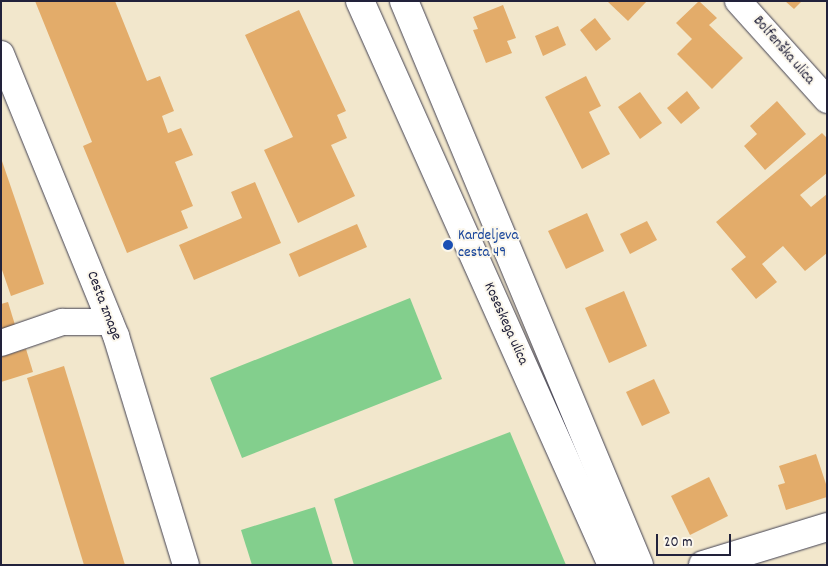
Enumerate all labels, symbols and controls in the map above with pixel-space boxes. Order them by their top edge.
street label: Bolfenška ulica [748,13,818,89]
place label: Kardeljeva cesta 49 [458,227,519,262]
marker: Kardeljeva cesta 49 [442,239,454,251]
street label: Cesta zmage [82,269,124,343]
street label: Koseskega ulica [479,280,531,368]
scale bar [658,524,733,556]
text: 20 m [664,532,692,554]

